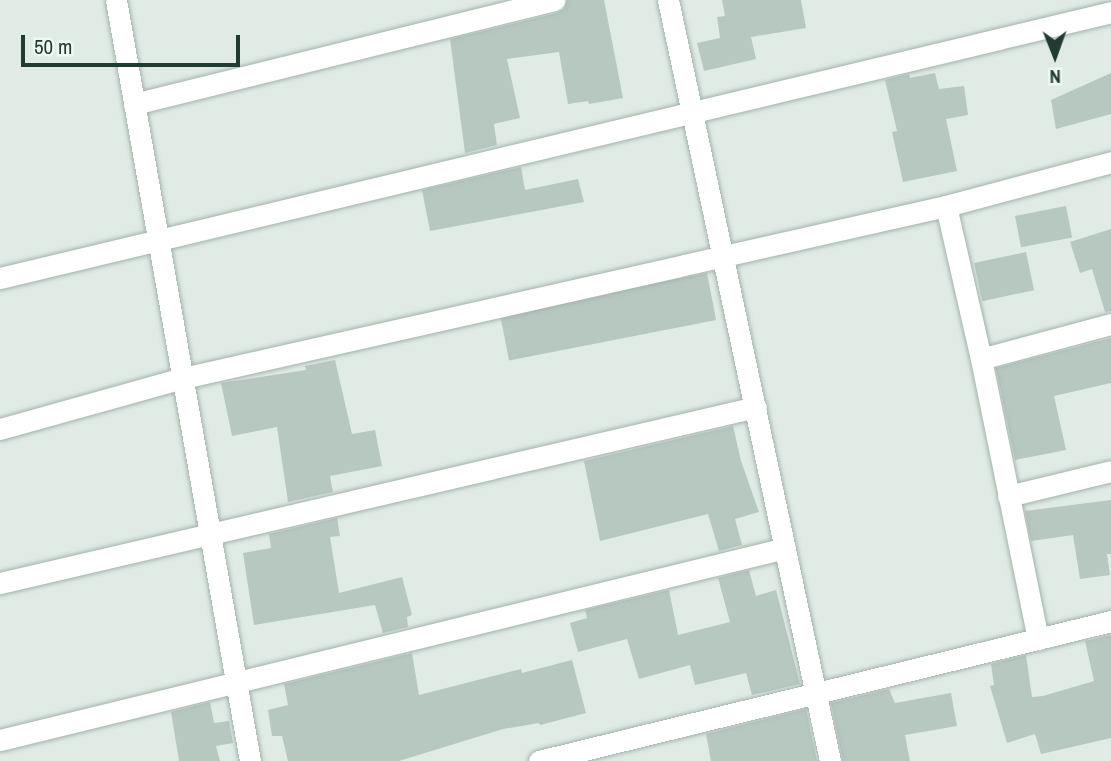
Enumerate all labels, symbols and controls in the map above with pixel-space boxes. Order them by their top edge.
scale bar [24,21,243,65]
north arrow [1020,21,1090,91]
text: 50 m [34,32,72,61]
text: N [1050,64,1061,90]

